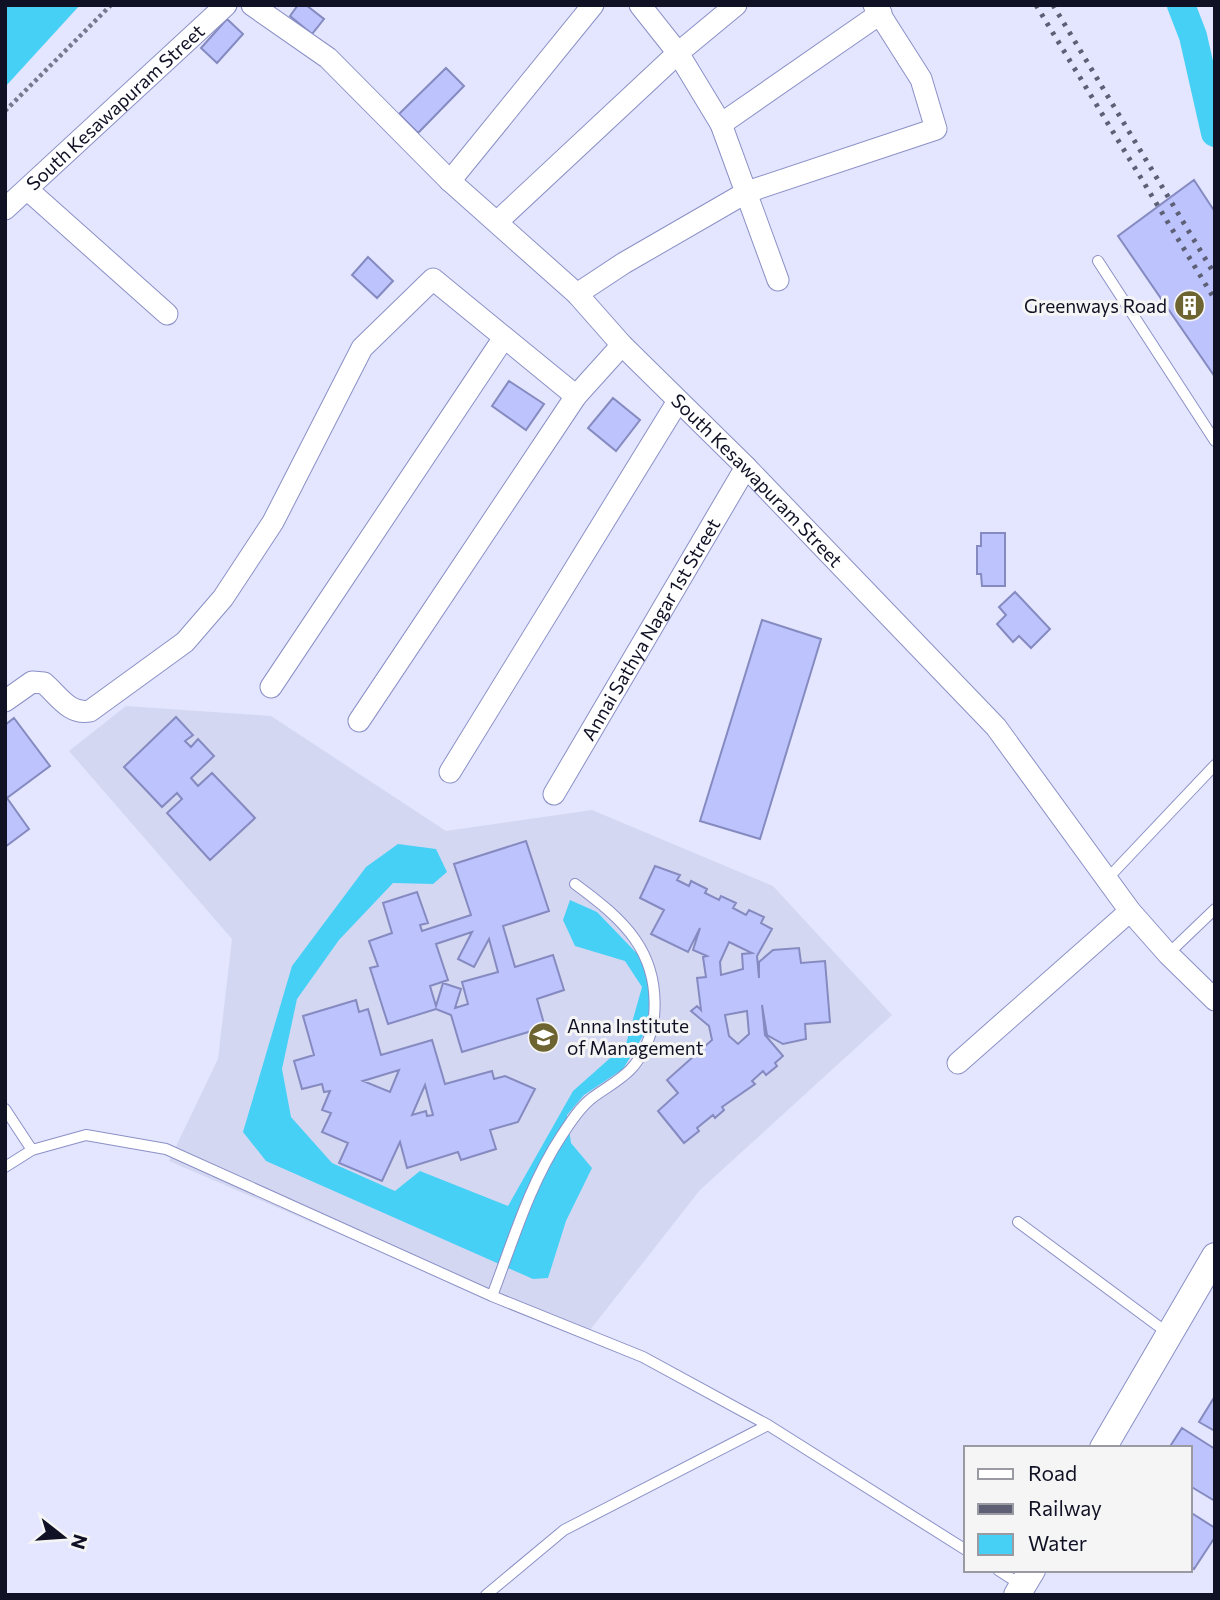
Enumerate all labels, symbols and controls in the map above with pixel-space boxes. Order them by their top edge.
street label: South Kesawapuram Street [21,19,209,195]
building icon: Greenways Road [1173,289,1207,323]
place label: Greenways Road [1024,294,1167,317]
street label: South Kesawapuram Street [667,388,848,572]
street label: Annai Sathya Nagar 1st Street [576,514,725,744]
place label: Anna Institute of Management [567,1014,704,1059]
school or university icon: Anna Institute of Management [527,1020,561,1054]
legend [964,1446,1192,1572]
text: Road [1028,1460,1077,1485]
text: Railway [1028,1495,1102,1520]
north arrow [28,1502,98,1572]
text: Water [1028,1530,1087,1555]
text: N [67,1532,93,1552]

